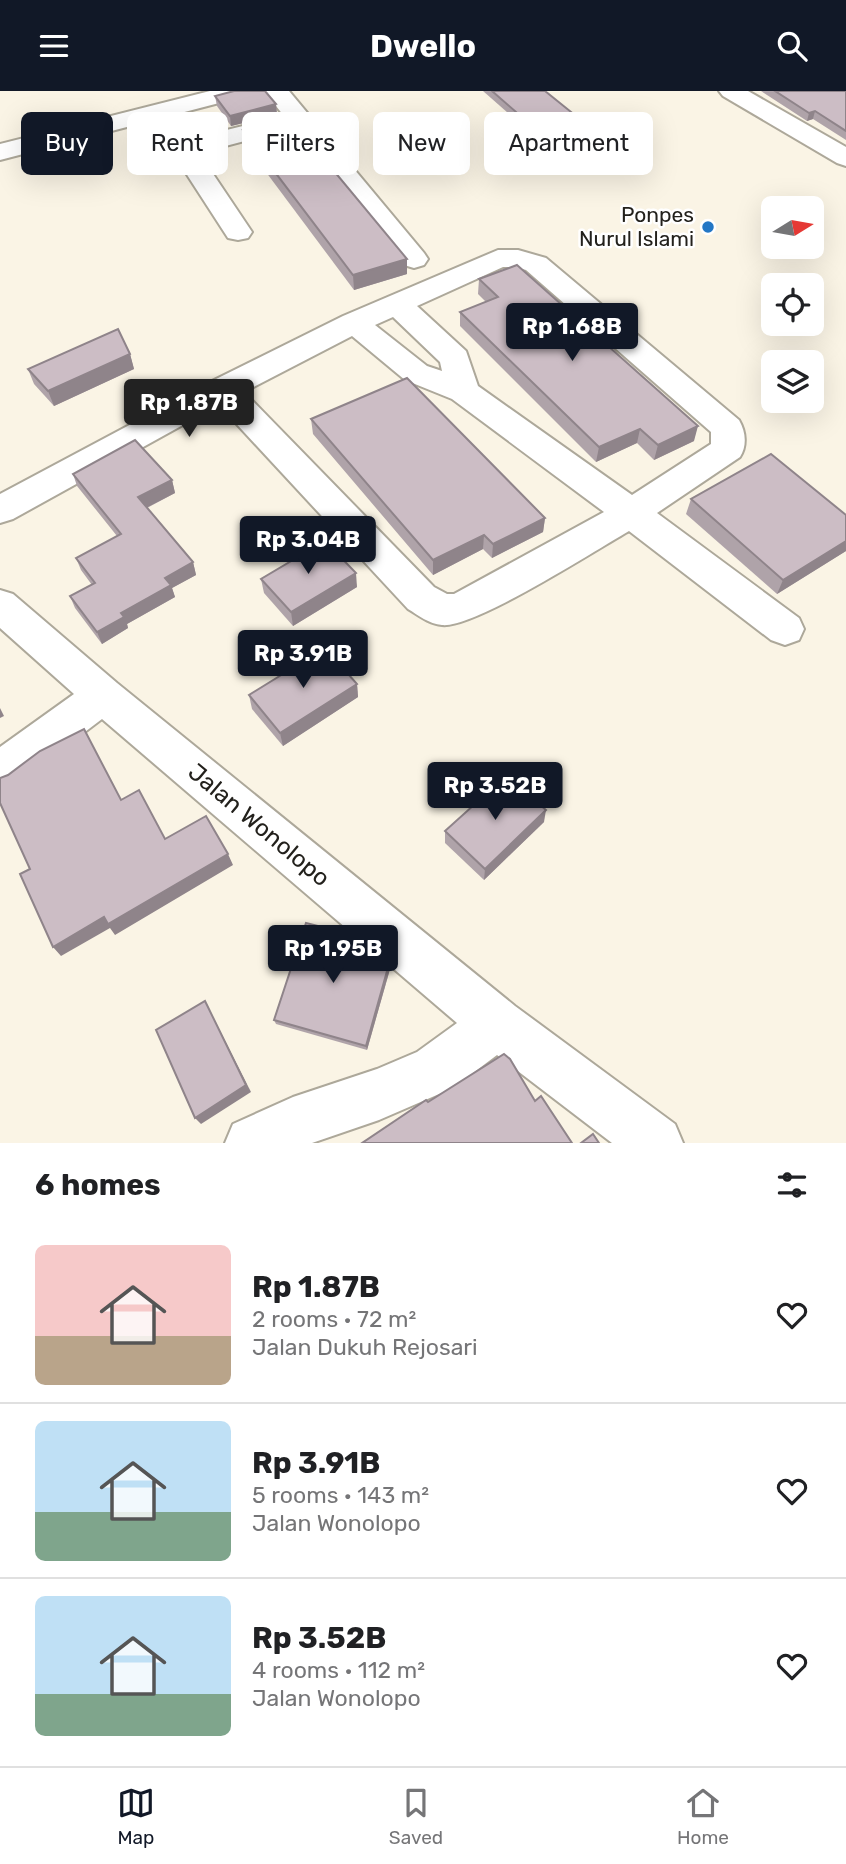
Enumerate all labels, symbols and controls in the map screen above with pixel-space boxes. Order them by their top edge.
icon: menu [35,27,73,65]
text: Dwello [370,27,476,65]
icon: search [773,27,811,65]
chip: Buy [21,112,113,175]
chip: Rent [127,112,228,175]
chip: Filters [242,112,359,175]
chip: New [373,112,470,175]
chip: Apartment [484,112,653,175]
north arrow [761,196,824,259]
map controls [761,196,824,413]
place label: Ponpes Nurul Islami [579,202,694,251]
marker: Ponpes Nurul Islami [700,219,716,235]
button: locate [761,273,824,336]
pin: Rp 1.68B [500,303,644,363]
text: Rp 1.68B [522,312,622,340]
button: layers [761,350,824,413]
pin: Rp 1.87B [117,379,261,439]
text: Rp 1.87B [140,388,238,416]
pin: Rp 3.04B [236,517,380,576]
text: Rp 3.04B [256,525,360,553]
pin: Rp 3.91B [231,631,375,690]
text: Rp 3.91B [254,639,352,667]
street label: Jalan Wonolopo [183,758,335,892]
pin: Rp 3.52B [423,763,567,822]
text: Rp 3.52B [444,771,547,799]
pin: Rp 1.95B [261,925,405,985]
text: Rp 1.95B [284,934,382,962]
icon: filters [773,1166,811,1204]
text: 6 homes [35,1167,161,1203]
text: Rp 1.87B [252,1269,380,1305]
icon: home [91,1273,175,1357]
icon: heart [773,1296,811,1334]
text: 2 rooms · 72 m² [252,1305,416,1333]
text: Jalan Dukuh Rejosari [252,1333,478,1361]
text: Rp 3.91B [252,1445,380,1481]
icon: home [91,1449,175,1533]
icon: heart [773,1472,811,1510]
text: 5 rooms · 143 m² [252,1481,429,1509]
text: Jalan Wonolopo [252,1509,421,1537]
text: Rp 3.52B [252,1620,386,1656]
icon: home [91,1624,175,1708]
icon: heart [773,1647,811,1685]
text: 4 rooms · 112 m² [252,1656,425,1684]
text: Jalan Wonolopo [252,1684,421,1712]
tab: Map [117,1784,155,1849]
tab: Saved [389,1784,443,1849]
tab: Home [677,1784,729,1849]

